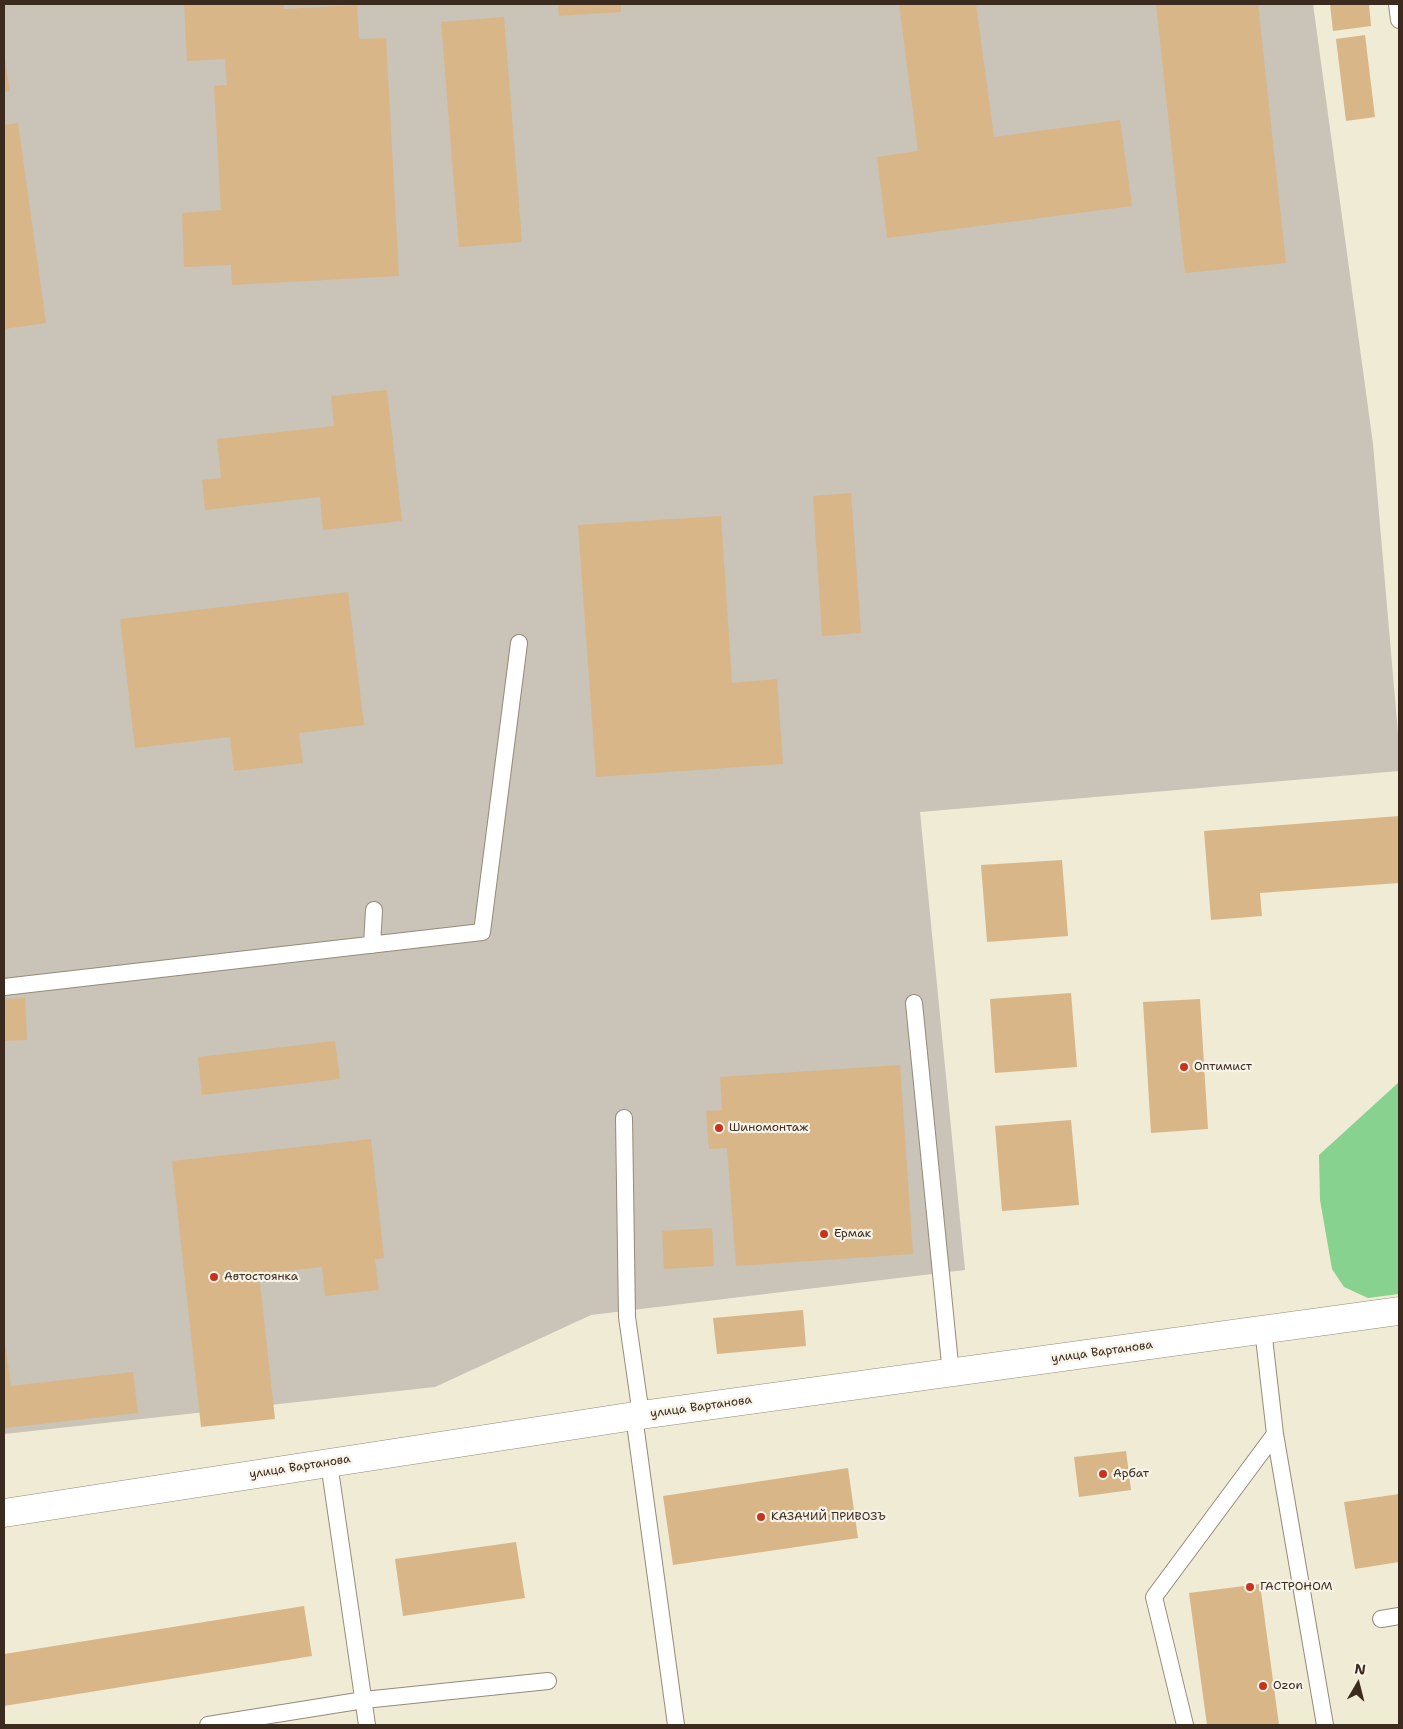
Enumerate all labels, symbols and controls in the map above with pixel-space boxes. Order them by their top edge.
place label: Оптимист [1194,1060,1252,1074]
marker: Оптимист [1178,1061,1190,1073]
place label: Шиномонтаж [729,1121,808,1135]
marker: Шиномонтаж [713,1122,725,1134]
place label: Ермак [834,1227,871,1241]
marker: Ермак [818,1228,830,1240]
place label: Автостоянка [224,1270,298,1284]
marker: Автостоянка [208,1271,220,1283]
street label: улица Вартанова [1050,1338,1154,1366]
street label: улица Вартанова [649,1393,753,1421]
street label: улица Вартанова [248,1452,352,1482]
place label: Арбат [1113,1467,1149,1481]
marker: Арбат [1097,1468,1109,1480]
place label: КАЗАЧИЙ ПРИВОЗЪ [771,1510,886,1524]
marker: КАЗАЧИЙ ПРИВОЗЪ [755,1511,767,1523]
place label: ГАСТРОНОМ [1260,1580,1333,1594]
marker: ГАСТРОНОМ [1244,1581,1256,1593]
north arrow [1333,1659,1383,1709]
text: N [1353,1659,1367,1679]
place label: Ozon [1273,1679,1303,1693]
marker: Ozon [1257,1680,1269,1692]

